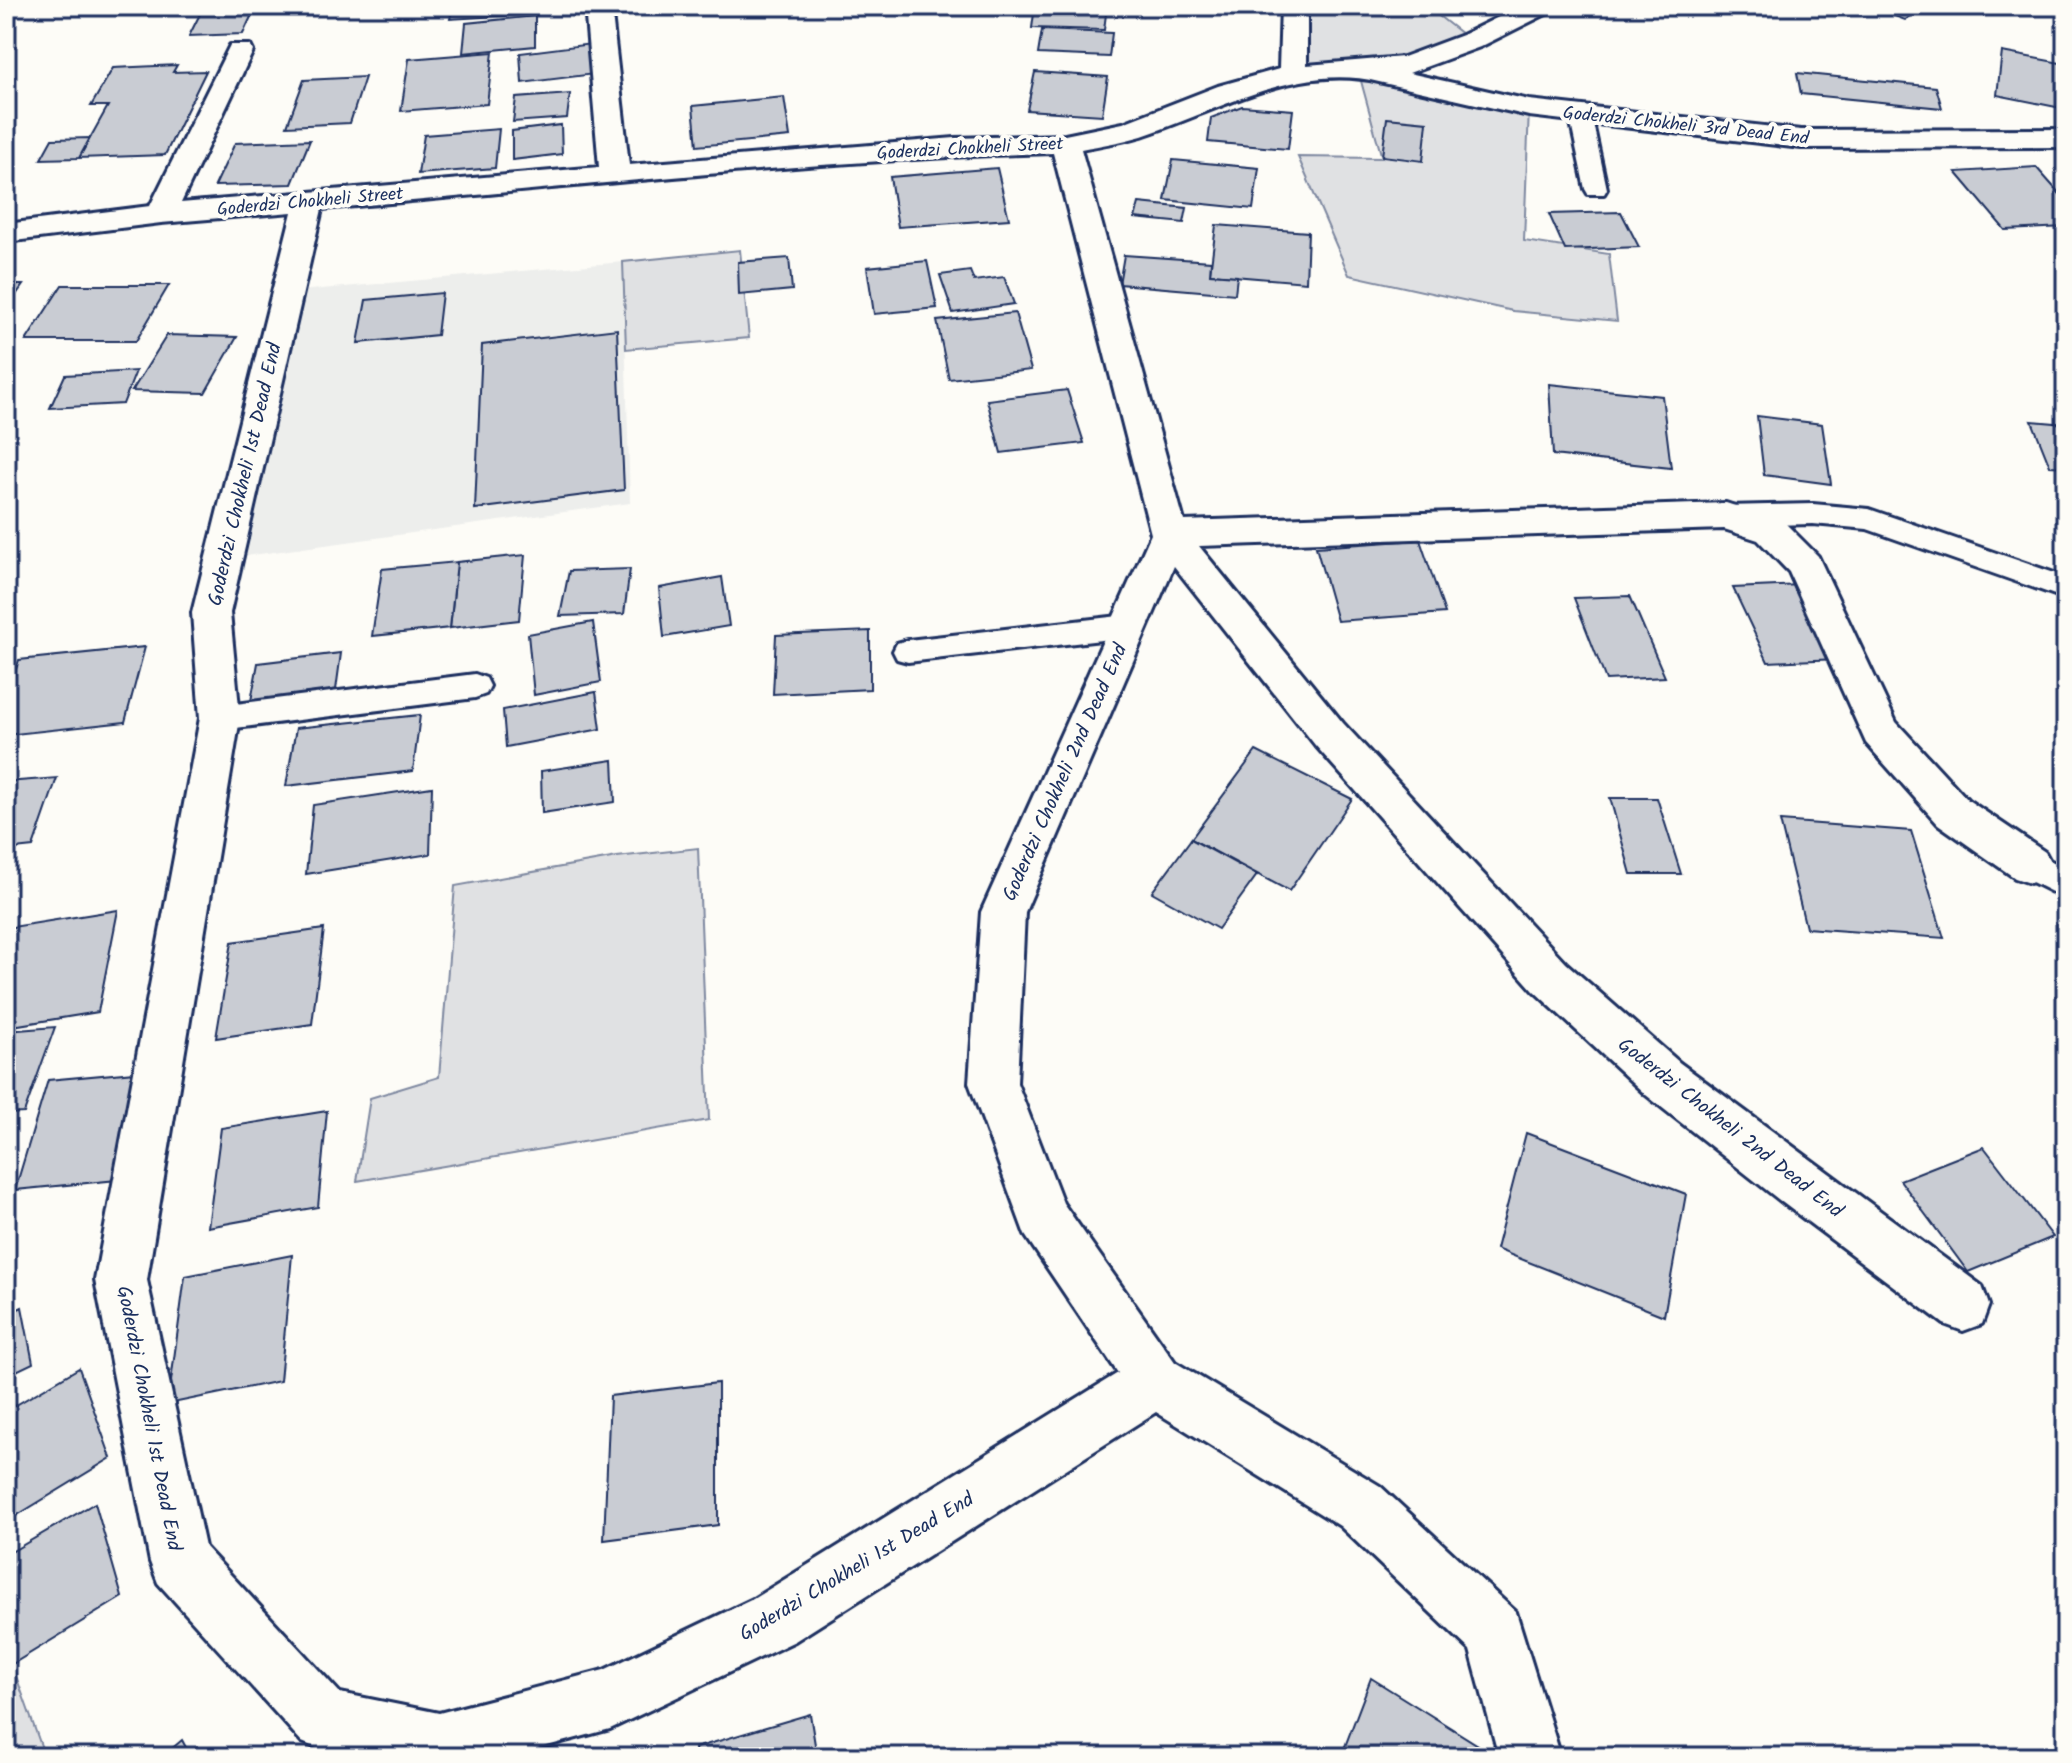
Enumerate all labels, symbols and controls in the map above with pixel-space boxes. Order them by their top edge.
street label: Goderdzi Chokheli 3rd Dead End [1561,99,1811,154]
street label: Goderdzi Chokheli Street [876,130,1065,169]
street label: Goderdzi Chokheli Street [216,180,406,225]
street label: Goderdzi Chokheli 1st Dead End [200,339,292,609]
street label: Goderdzi Chokheli 2nd Dead End [994,638,1138,907]
street label: Goderdzi Chokheli 2nd Dead End [1610,1030,1850,1228]
street label: Goderdzi Chokheli 1st Dead End [107,1283,190,1555]
street label: Goderdzi Chokheli 1st Dead End [733,1484,981,1651]

